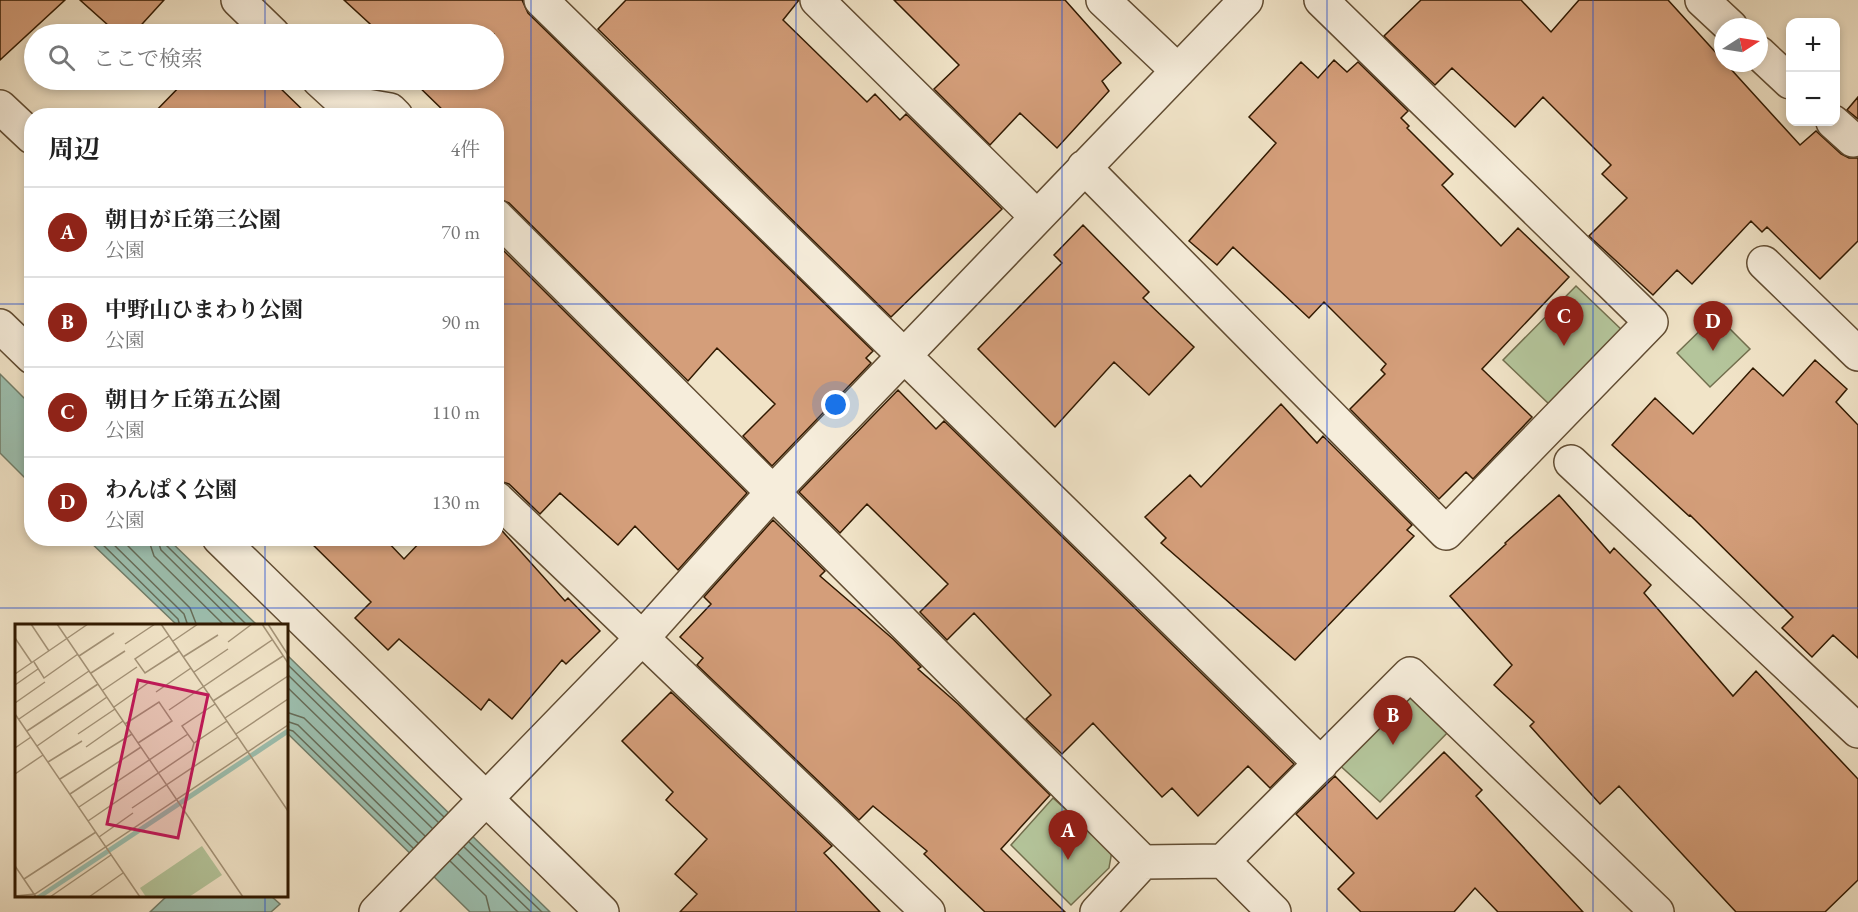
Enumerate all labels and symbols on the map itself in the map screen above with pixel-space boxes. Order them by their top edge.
north arrow [1714,18,1768,72]
pin: C [1544,296,1584,346]
pin: D [1694,302,1732,351]
your location [821,390,850,419]
inset map [15,624,288,897]
pin: B [1374,696,1412,745]
pin: A [1048,810,1088,860]

